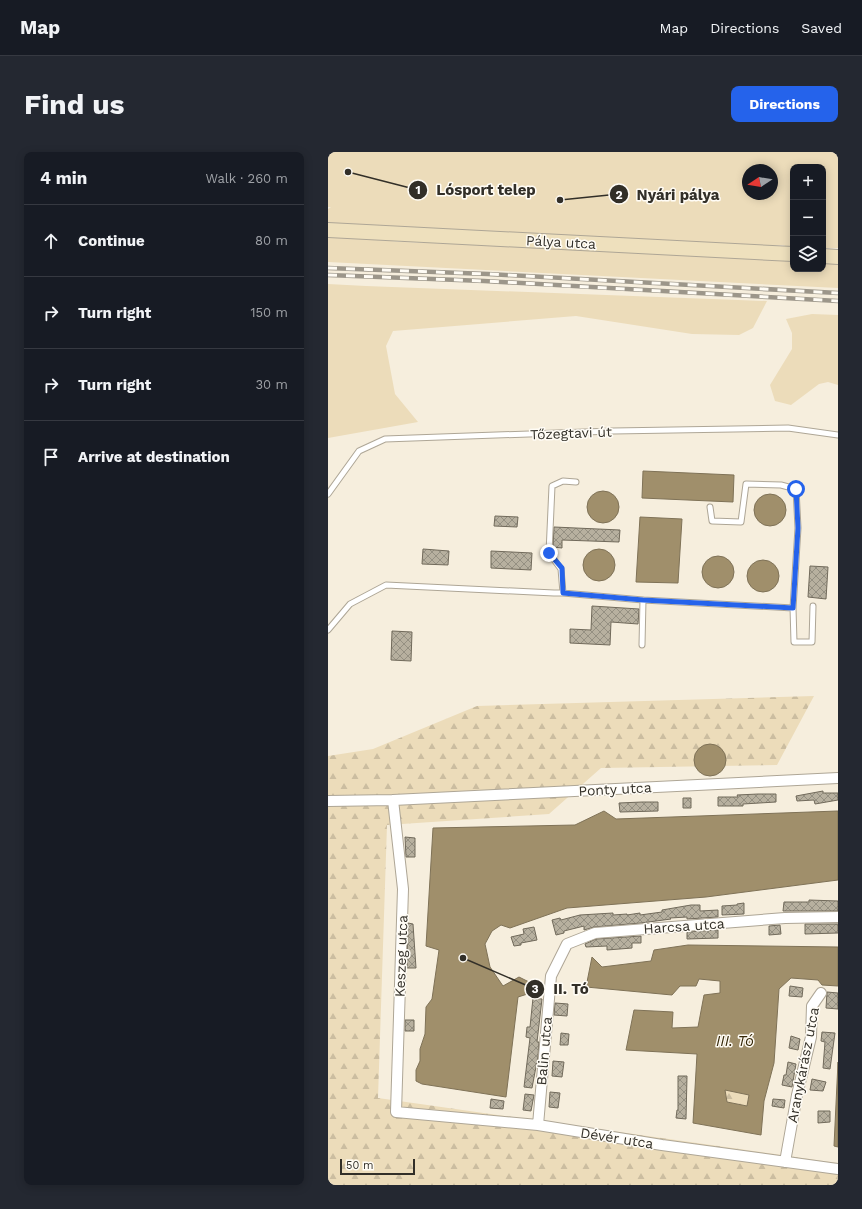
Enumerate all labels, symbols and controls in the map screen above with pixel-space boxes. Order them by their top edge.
text: Map [20,16,60,39]
text: Map [660,20,688,36]
text: Directions [710,20,779,36]
text: Saved [801,20,842,36]
button: Directions [731,86,838,122]
text: Find us [24,88,124,121]
north arrow [742,164,778,200]
map controls [790,164,826,272]
button: + [790,164,826,200]
text: 4 min [40,168,87,188]
text: Walk · 260 m [205,171,288,186]
callout: Lósport telep [408,176,543,203]
text: Lósport telep [436,181,536,199]
callout: Nyári pálya [609,181,727,208]
text: 1 [415,183,421,197]
text: Nyári pálya [637,186,720,204]
text: 2 [615,188,623,202]
button: − [790,200,826,236]
icon: ahead [40,230,62,252]
text: Continue [78,232,145,250]
street label: Pálya utca [526,232,596,252]
text: 80 m [255,233,288,248]
button: layers [790,236,826,272]
icon: right [40,302,62,324]
text: Turn right [78,304,151,322]
text: 150 m [250,305,288,320]
icon: right [40,374,62,396]
text: Turn right [78,376,151,394]
text: 30 m [256,377,288,392]
street label: Tőzegtavi út [530,424,612,442]
icon: arrive [40,446,62,468]
text: Arrive at destination [78,448,230,466]
route start [787,480,805,498]
route end [540,544,558,562]
street label: Ponty utca [578,779,652,799]
street label: Keszeg utca [392,915,410,997]
street label: Harcsa utca [643,915,725,937]
callout: II. Tó [525,975,596,1002]
text: II. Tó [553,980,589,998]
text: 3 [531,982,539,996]
street label: Aranykárász utca [784,1006,822,1124]
street label: Balin utca [533,1016,555,1086]
water label: III. Tó [716,1032,754,1050]
street label: Dévér utca [579,1124,655,1152]
scale bar [340,1157,415,1176]
text: 50 m [346,1159,373,1172]

